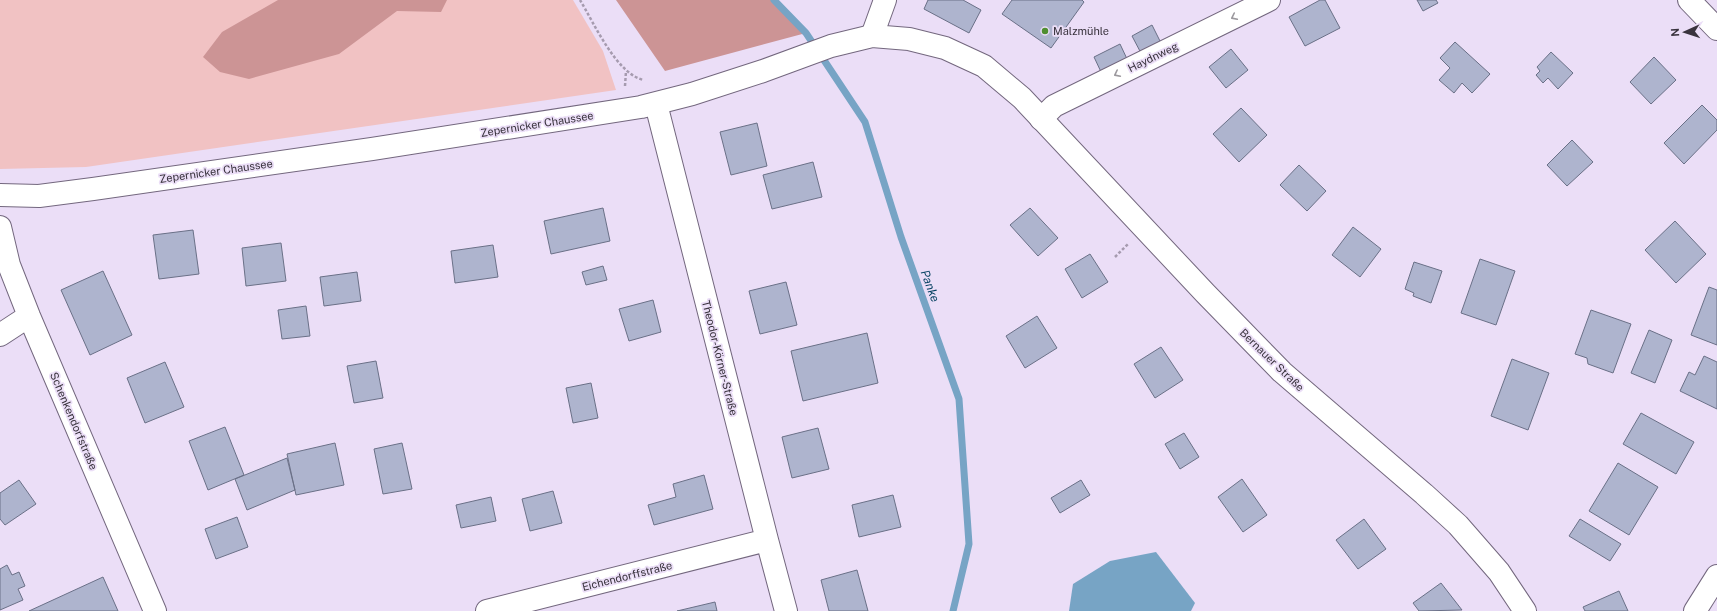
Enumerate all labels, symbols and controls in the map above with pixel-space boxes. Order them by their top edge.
one-way arrow [1231,12,1238,20]
north arrow [1665,12,1705,52]
place label: Malzmühle [1053,25,1109,37]
marker: Malzmühle [1040,26,1050,36]
text: N [1669,28,1681,37]
street label: Haydnweg [1126,40,1180,74]
one-way arrow [1114,69,1122,77]
street label: Zepernicker Chaussee [480,109,594,139]
street label: Zepernicker Chaussee [159,157,273,185]
water label: Panke [918,268,942,304]
street label: Theodor-Körner-Straße [700,299,740,417]
street label: Bernauer Straße [1238,326,1306,394]
street label: Schenkendorfstraße [48,370,100,472]
street label: Eichendorffstraße [581,559,673,593]

